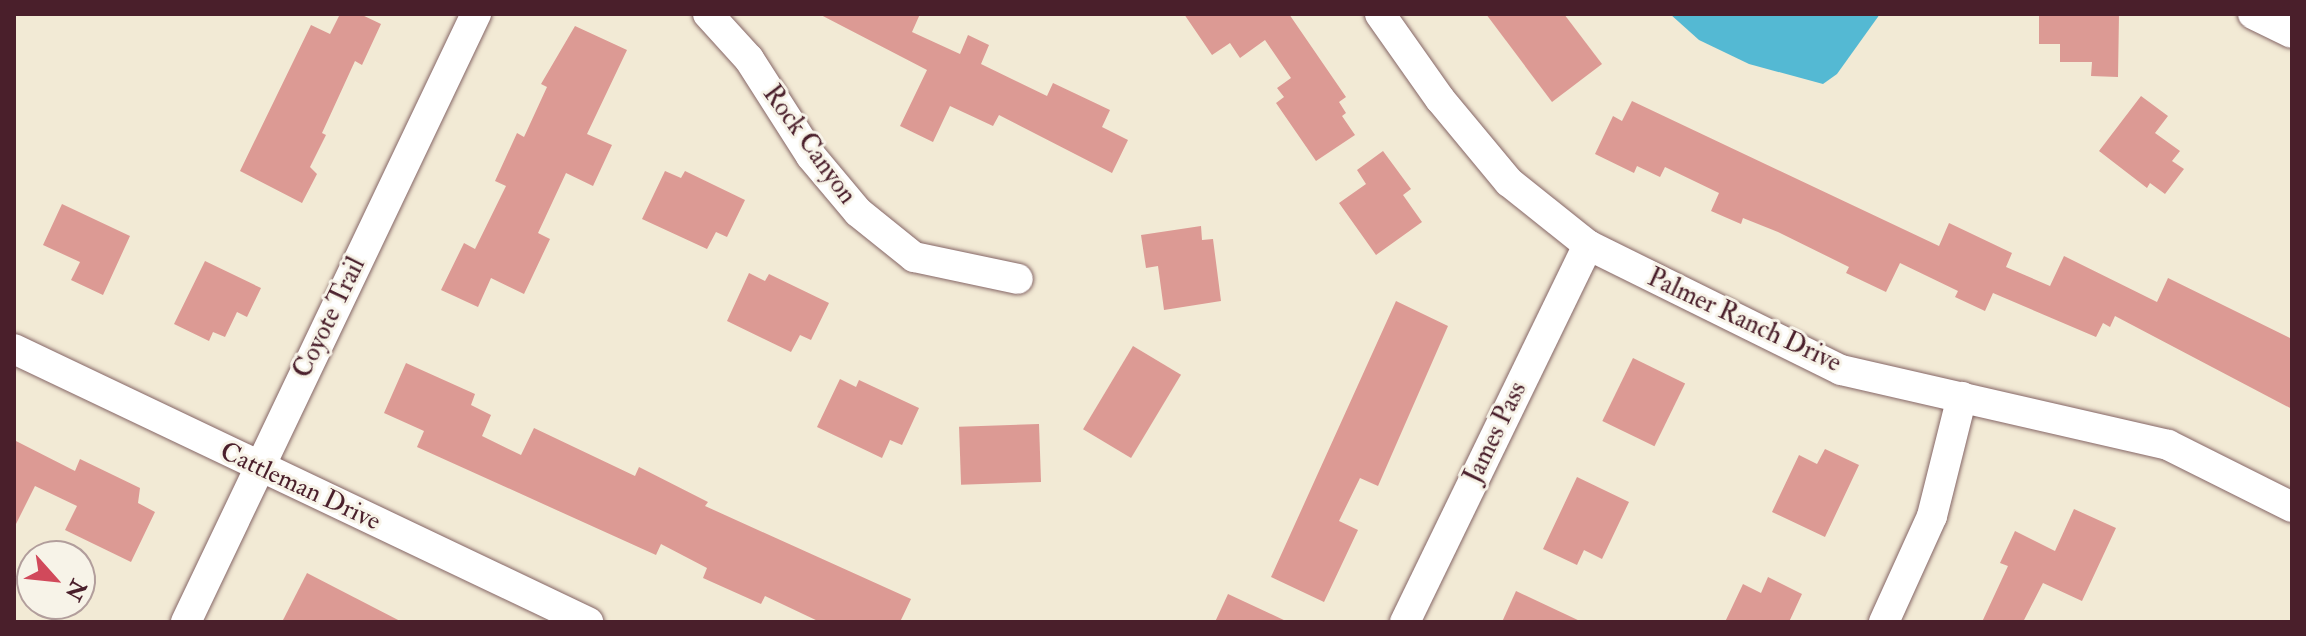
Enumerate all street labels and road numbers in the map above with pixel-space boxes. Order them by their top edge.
street label: Rock Canyon [755,80,863,210]
street label: Coyote Trail [287,253,373,383]
street label: Palmer Ranch Drive [1642,263,1846,379]
street label: James Pass [1458,377,1534,489]
street label: Cattleman Drive [215,436,385,538]

